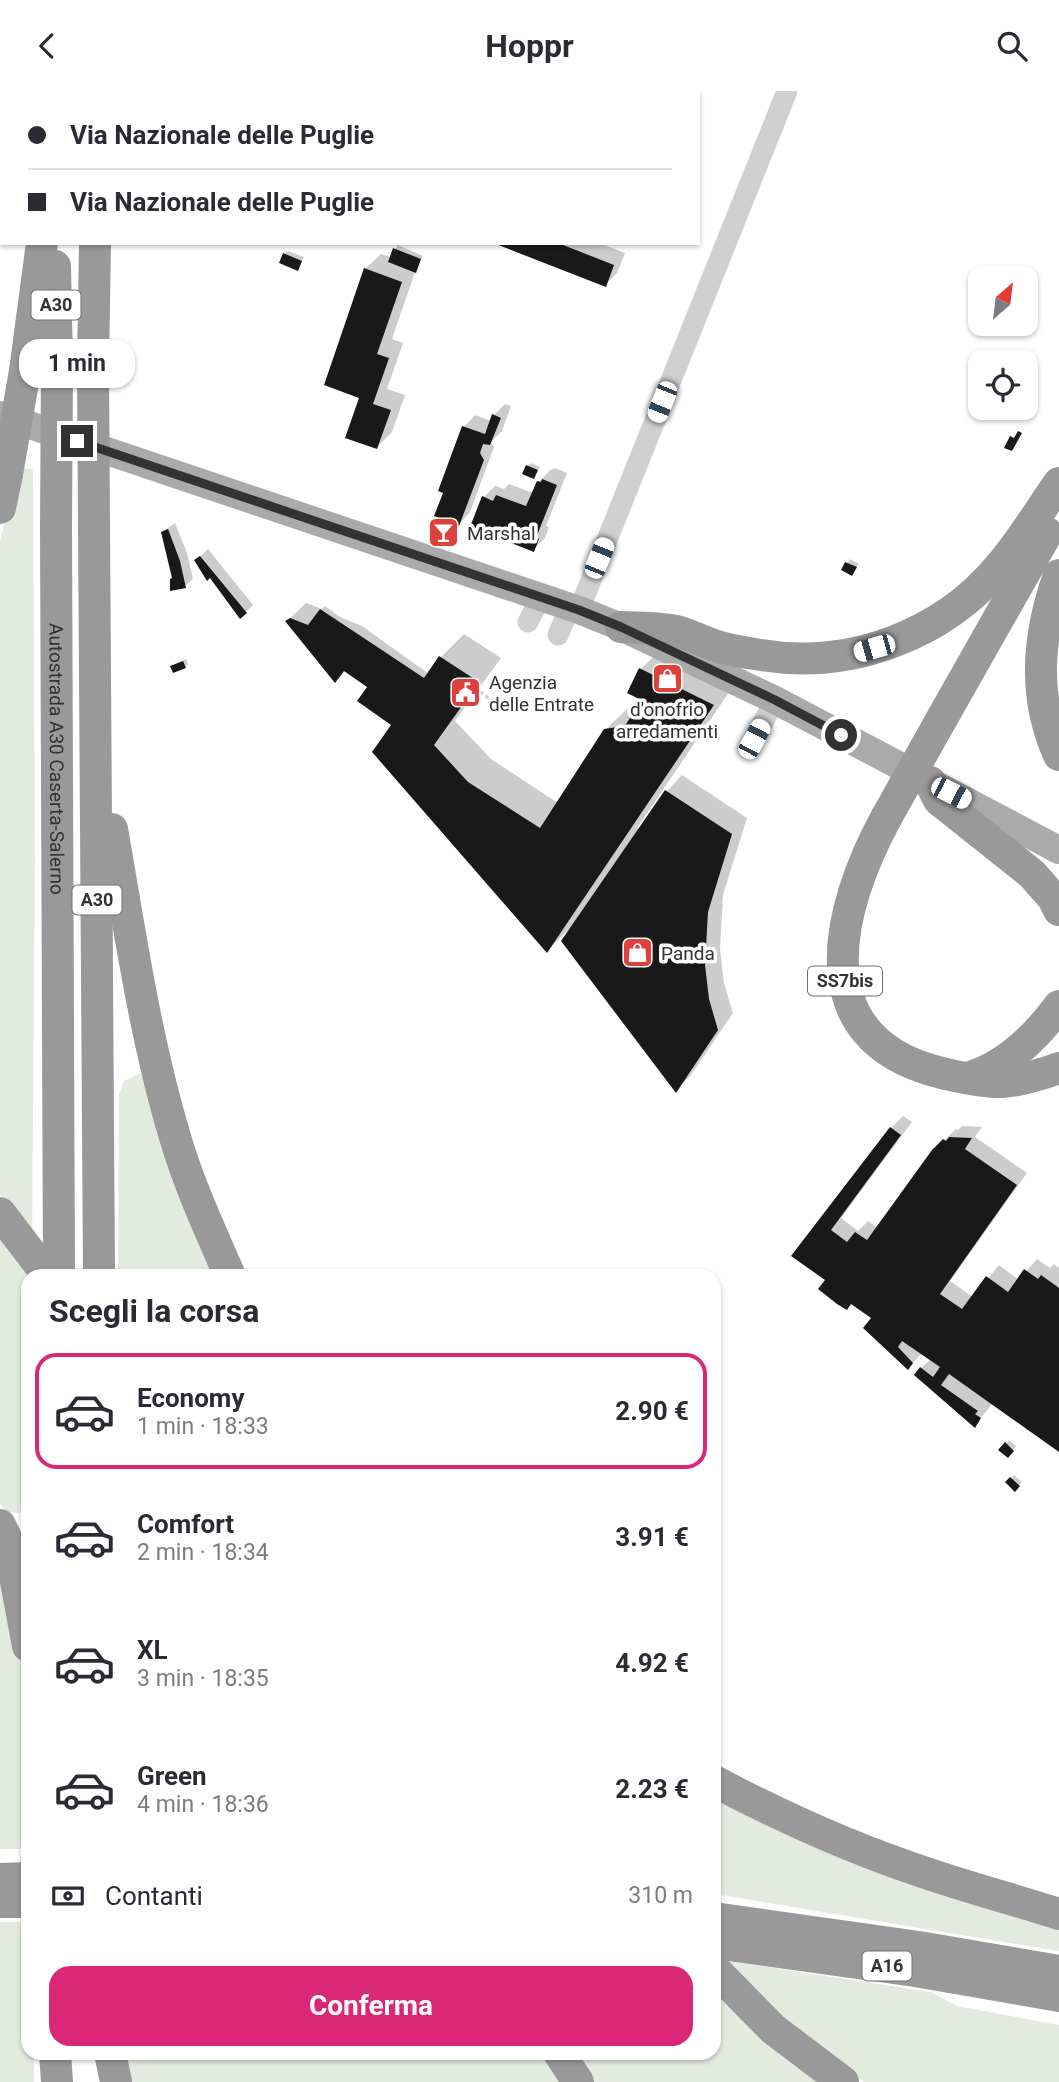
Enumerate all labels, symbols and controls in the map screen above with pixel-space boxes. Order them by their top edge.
icon: back [28,27,66,65]
text: Hoppr [485,27,574,65]
icon: search [993,27,1031,65]
text: Via Nazionale delle Puglie [70,120,374,150]
text: Via Nazionale delle Puglie [70,187,374,217]
north arrow [968,266,1038,336]
map controls [968,266,1038,420]
road number: A30 [32,291,80,320]
callout: 1 min [19,339,135,389]
text: 1 min [48,350,106,377]
button: locate [968,350,1038,420]
car [645,379,680,425]
route end [61,425,93,457]
bar icon: Marshal [427,516,461,550]
place label: Marshal [467,522,536,545]
car [582,535,617,581]
street label: Autostrada A30 Caserta-Salerno [44,623,68,895]
car [851,632,898,664]
shop icon: d'onofrio arredamenti [650,661,684,695]
place label: Agenzia delle Entrate [489,671,594,716]
public building icon: Agenzia delle Entrate [449,676,483,710]
place label: d'onofrio arredamenti [616,698,718,743]
car [735,716,774,762]
route start [825,719,857,751]
car [928,774,975,812]
road number: A30 [72,885,122,915]
shop icon: Panda [621,936,655,970]
place label: Panda [661,942,715,965]
road number: SS7bis [808,967,882,995]
text: Scegli la corsa [49,1292,259,1330]
icon: car [53,1380,116,1443]
text: Economy [137,1383,244,1413]
text: 2.90 € [615,1396,689,1426]
text: 1 min · 18:33 [137,1413,269,1440]
icon: car [53,1506,116,1569]
text: Comfort [137,1509,234,1539]
text: 3.91 € [615,1522,689,1552]
text: 2 min · 18:34 [137,1539,269,1566]
icon: car [53,1632,116,1695]
text: XL [137,1635,168,1665]
text: 4.92 € [615,1648,689,1678]
text: 3 min · 18:35 [137,1665,269,1692]
icon: car [53,1758,116,1821]
text: Green [137,1761,207,1791]
text: 2.23 € [615,1774,689,1804]
text: 4 min · 18:36 [137,1791,269,1818]
icon: cash [49,1877,87,1915]
text: Contanti [105,1881,203,1911]
text: 310 m [628,1882,693,1909]
road number: A16 [862,1951,912,1980]
button: Conferma [49,1966,693,2046]

